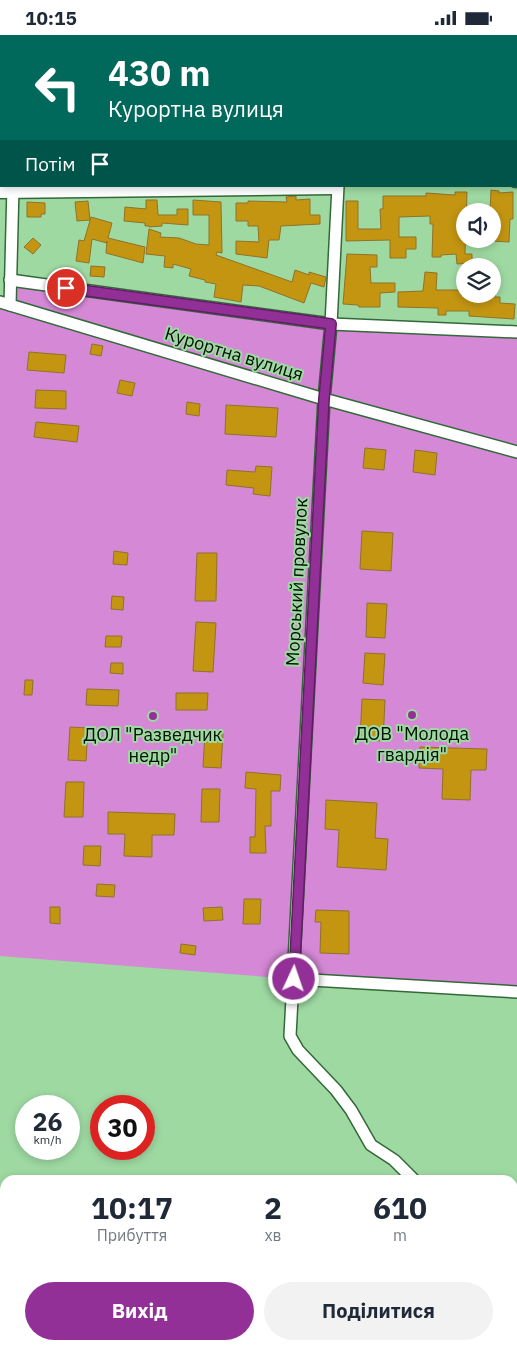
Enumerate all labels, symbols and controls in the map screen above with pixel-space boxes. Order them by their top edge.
text: 10:15 [25,6,77,30]
text: 430 m [108,50,211,96]
icon: left [25,55,90,120]
text: Курортна вулиця [108,94,284,123]
icon: arrive [86,150,114,178]
text: Потім [25,152,76,176]
map controls [456,203,501,303]
button: sound [456,203,501,248]
button: layers [456,258,501,303]
pin [45,267,87,309]
icon: arrive [52,274,80,302]
street label: Курортна вулиця [162,321,306,386]
street label: Морський провулок [281,497,312,667]
marker: ДОВ "Молода гвардія" [406,709,418,721]
marker: ДОЛ "Разведчик недр" [147,710,159,722]
place label: ДОВ "Молода гвардія" [355,722,469,766]
place label: ДОЛ "Разведчик недр" [84,723,223,767]
position arrow [267,952,319,1004]
speed limit sign: 30 [90,1095,155,1160]
text: 26 [32,1105,63,1138]
text: km/h [33,1132,62,1147]
text: 10:17 [91,1188,173,1227]
text: 2 [264,1188,282,1227]
text: 610 [373,1188,427,1227]
text: Прибуття [97,1225,167,1245]
text: хв [264,1225,281,1245]
text: m [393,1225,407,1245]
button: Вихід [25,1282,254,1340]
button: Поділитися [264,1282,493,1340]

